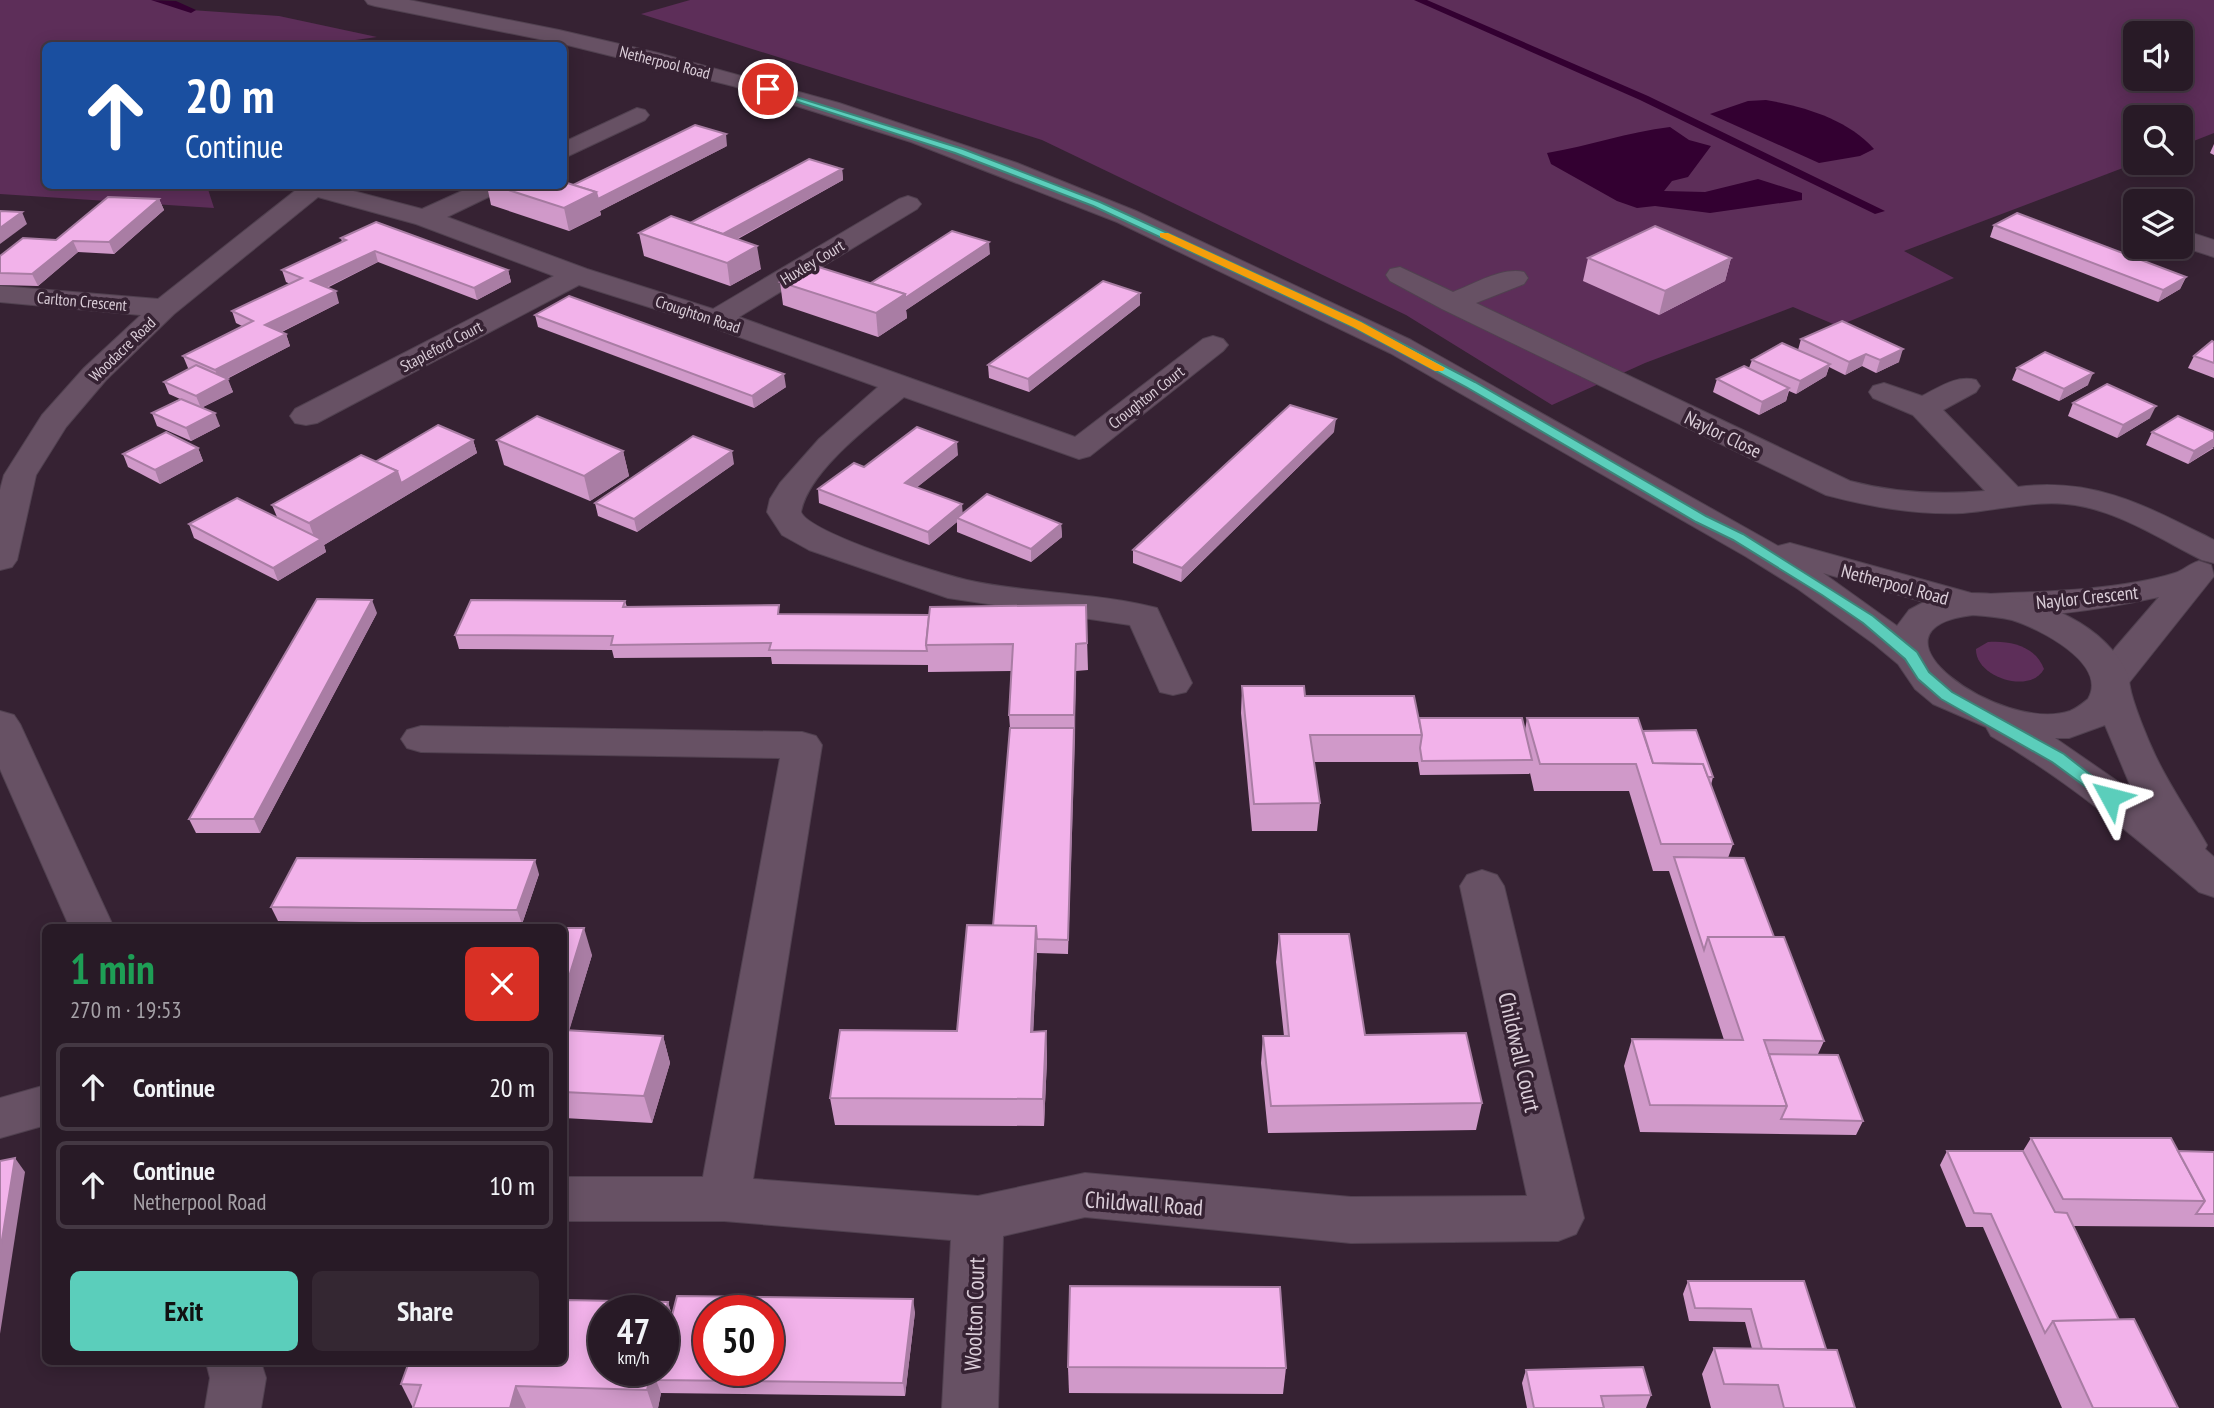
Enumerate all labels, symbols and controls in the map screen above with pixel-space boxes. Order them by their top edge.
map controls [2123,21,2193,259]
button: sound [2123,21,2193,91]
street label: Netherpool Road [618,41,713,83]
pin [738,59,798,119]
text: 20 m [185,63,274,127]
icon: ahead [70,70,161,161]
icon: arrive [749,70,787,108]
button: search [2123,105,2193,175]
text: Continue [185,125,284,167]
button: layers [2123,189,2193,259]
street label: Huxley Court [776,235,848,289]
street label: Carlton Crescent [36,287,128,315]
street label: Croughton Road [653,291,743,337]
street label: Woodacre Road [85,312,159,386]
street label: Stapleford Court [396,316,486,376]
street label: Croughton Court [1104,361,1188,433]
street label: Naylor Close [1681,405,1765,463]
street label: Netherpool Road [1839,558,1951,610]
street label: Naylor Crescent [2035,580,2140,614]
position arrow [2073,760,2147,834]
text: 1 min [70,941,155,996]
button: close [465,947,539,1021]
street label: Childwall Court [1492,989,1548,1116]
text: 270 m · 19:53 [70,995,182,1024]
icon: ahead [74,1068,112,1106]
text: Continue [133,1071,215,1104]
text: 20 m [489,1071,535,1104]
text: Continue [133,1154,215,1187]
icon: ahead [74,1166,112,1204]
text: 10 m [489,1169,535,1202]
street label: Childwall Road [1084,1184,1204,1222]
text: Netherpool Road [133,1187,266,1216]
street label: Woolton Court [958,1256,991,1371]
button: Exit [70,1271,298,1351]
button: Share [312,1271,539,1351]
speed limit sign: 50 [693,1295,784,1386]
text: 47 [617,1308,650,1354]
text: km/h [618,1346,649,1369]

